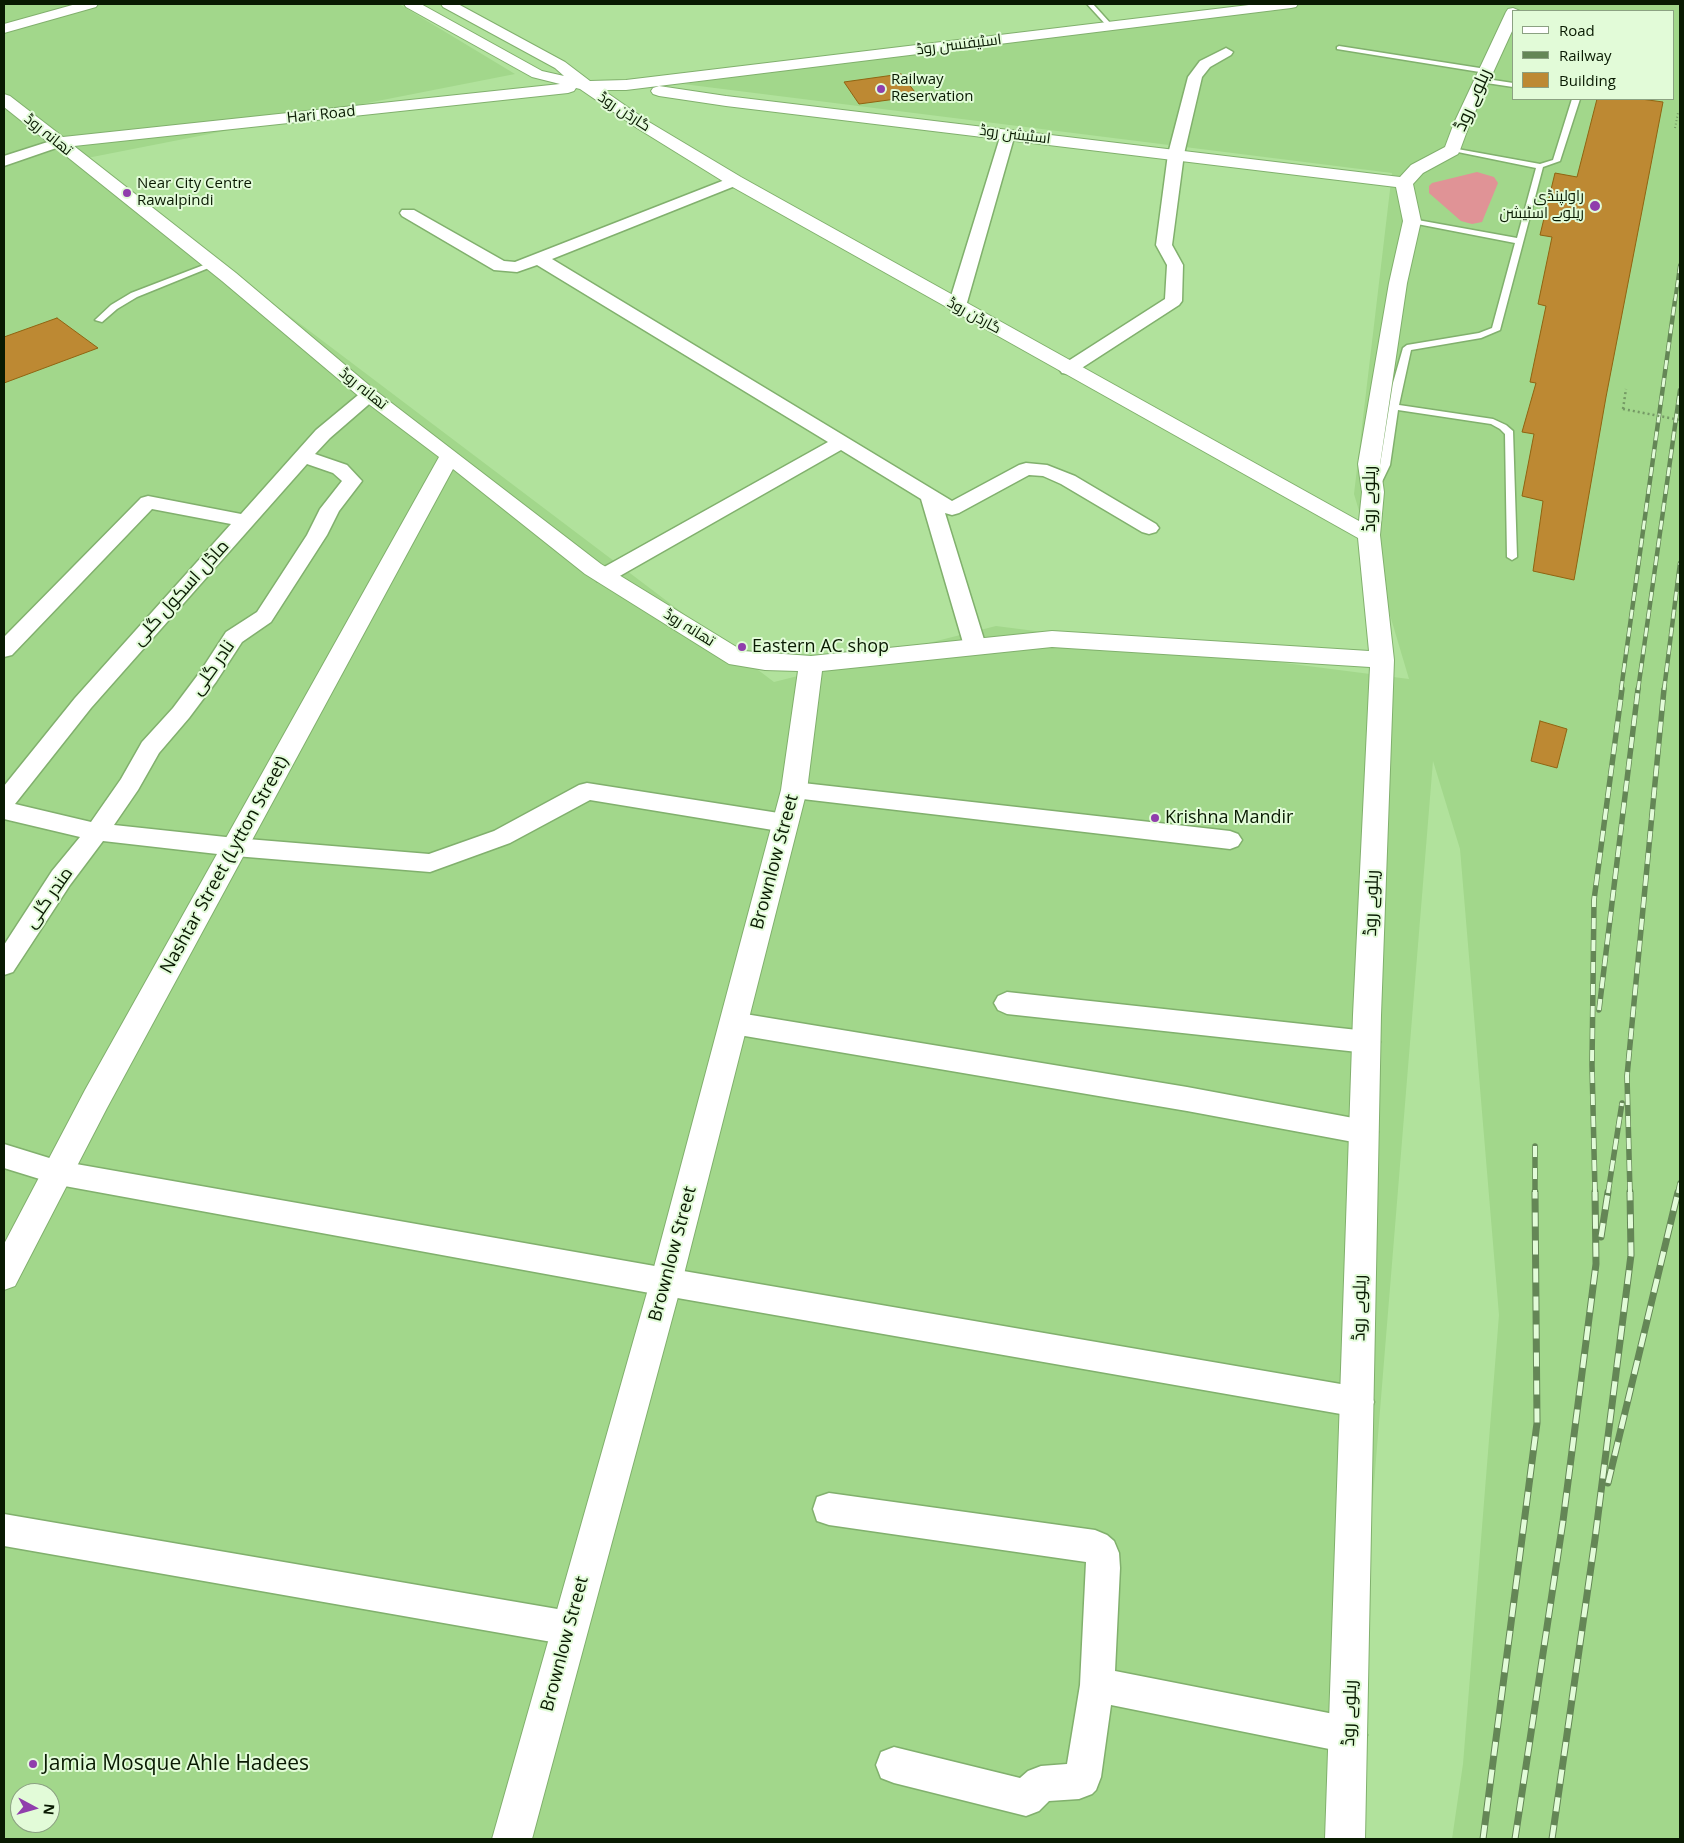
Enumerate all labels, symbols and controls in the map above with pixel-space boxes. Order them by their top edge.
legend [1512,10,1674,100]
text: Road [1559,20,1595,40]
street label: اسٹیفنسن روڈ [915,31,1003,59]
text: Railway [1559,45,1612,65]
street label: ریلوے روڈ [1450,65,1496,135]
text: Building [1559,70,1616,90]
place label: Railway Reservation [891,71,974,106]
marker: Railway Reservation [875,83,887,95]
street label: گارڈن روڈ [594,88,654,136]
street label: Hari Road [286,102,356,128]
street label: تھانہ روڈ [20,110,76,160]
street label: اسٹیشن روڈ [978,122,1052,148]
place label: Near City Centre Rawalpindi [137,175,252,210]
marker: Near City Centre Rawalpindi [121,187,133,199]
place label: راولپنڈی ریلوے اسٹیشن [1500,188,1584,223]
marker: راولپنڈی ریلوے اسٹیشن [1588,199,1602,213]
street label: گارڈن روڈ [944,294,1004,338]
street label: تھانہ روڈ [335,364,391,414]
street label: ریلوے روڈ [1359,466,1381,532]
street label: ماڈل اسکول گلی [128,536,234,650]
street label: تھانہ روڈ [660,605,718,651]
street label: نادر گلی [186,636,240,700]
place label: Eastern AC shop [752,636,889,658]
marker: Eastern AC shop [736,641,748,653]
street label: Nashtar Street (Lytton Street) [156,753,294,977]
street label: Brownlow Street [747,792,803,932]
place label: Krishna Mandir [1165,807,1293,829]
marker: Krishna Mandir [1149,812,1161,824]
street label: مندر گلی [20,863,78,933]
street label: ریلوے روڈ [1360,869,1384,937]
street label: Brownlow Street [645,1184,701,1324]
street label: ریلوے روڈ [1349,1275,1371,1341]
street label: Brownlow Street [537,1574,593,1714]
street label: ریلوے روڈ [1338,1679,1362,1747]
place label: Jamia Mosque Ahle Hadees [43,1751,309,1777]
marker: Jamia Mosque Ahle Hadees [27,1758,39,1770]
north arrow [10,1783,60,1833]
text: N [39,1803,59,1816]

